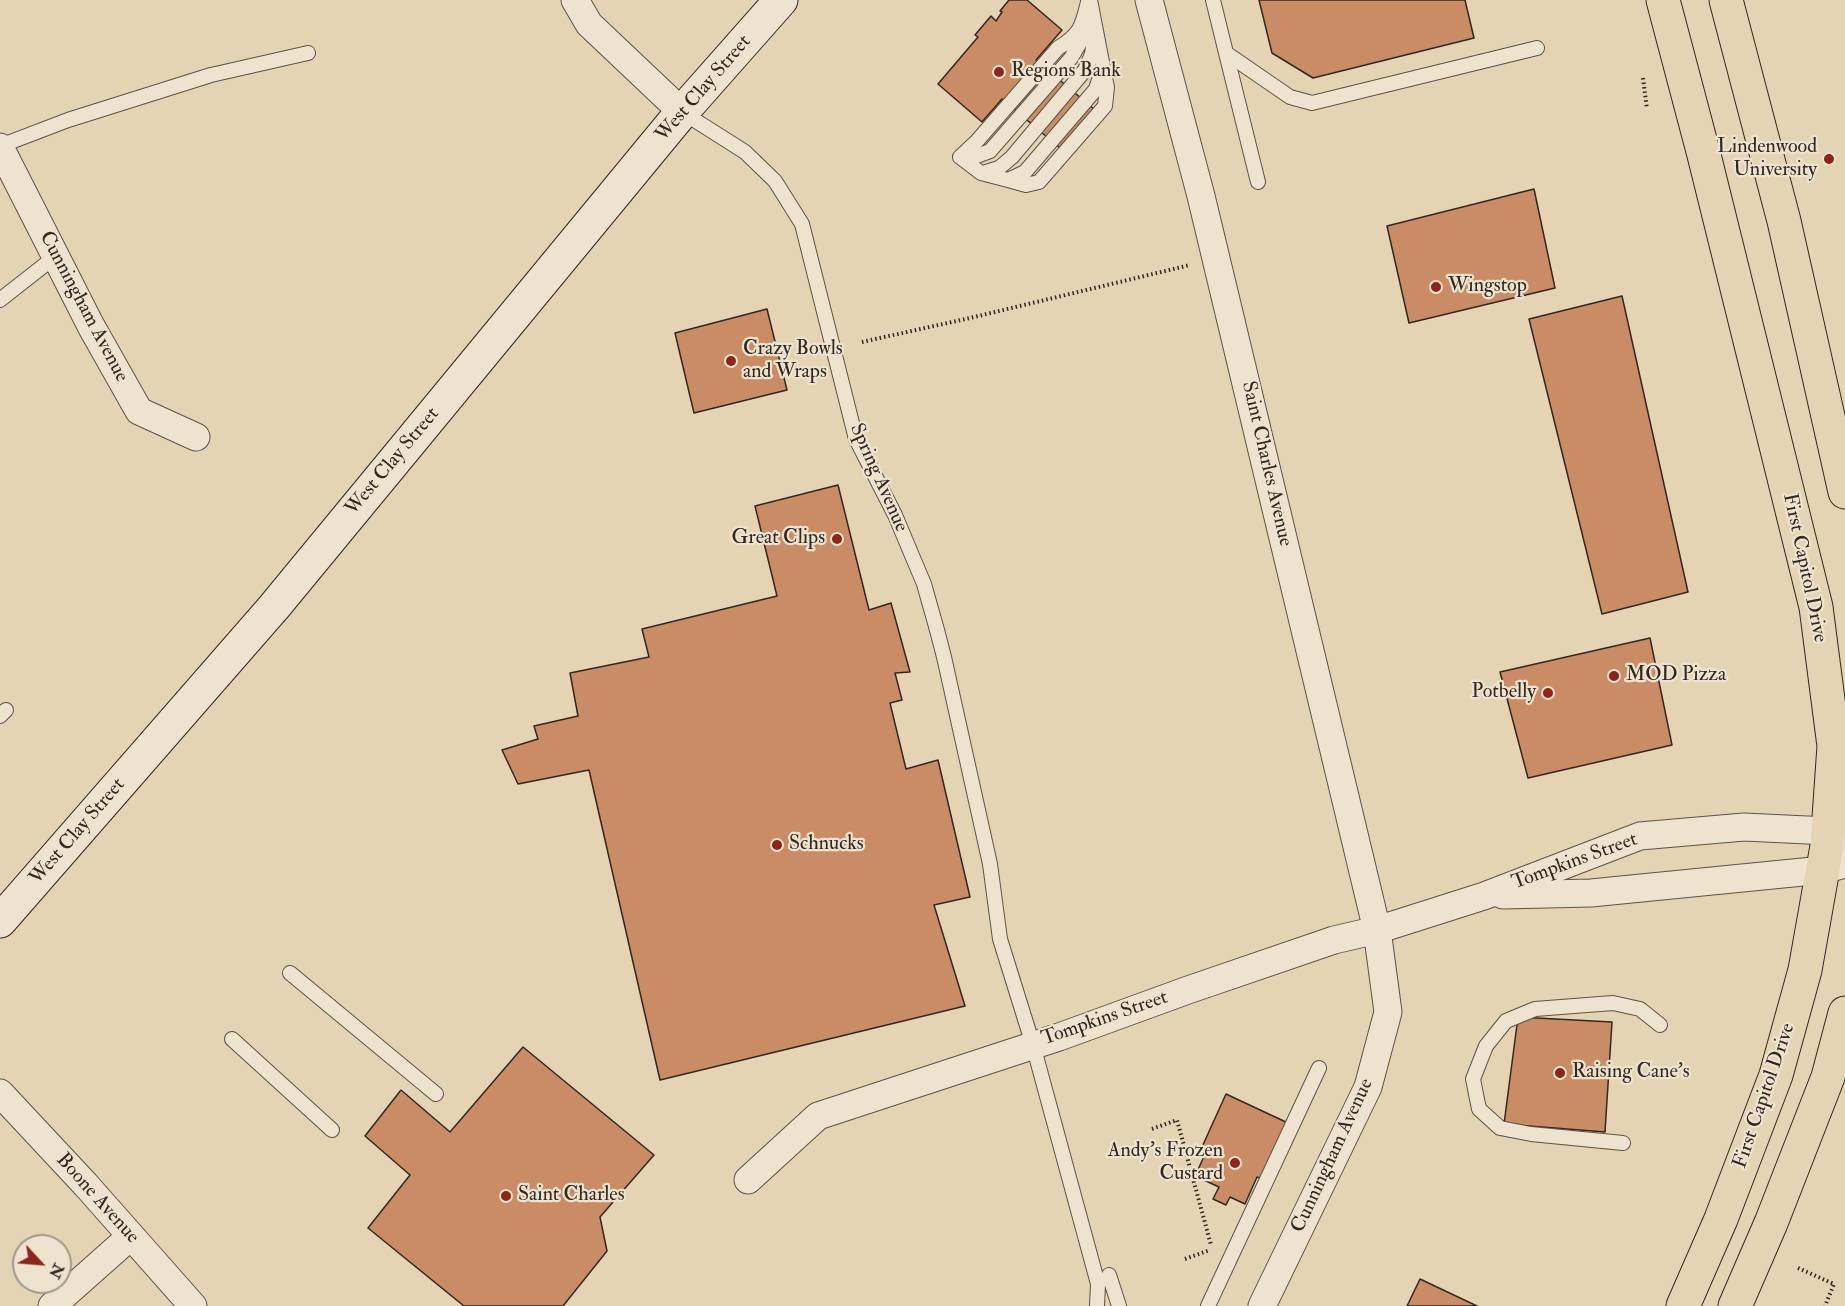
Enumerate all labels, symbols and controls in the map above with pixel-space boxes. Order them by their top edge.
street label: West Clay Street [651,31,757,147]
place label: Regions Bank [1011,60,1121,84]
marker: Regions Bank [992,65,1006,79]
place label: Lindenwood University [1717,136,1817,183]
marker: Lindenwood University [1822,152,1836,166]
street label: Cunningham Avenue [33,228,133,386]
place label: Wingstop [1448,275,1527,299]
marker: Wingstop [1429,280,1443,294]
place label: Crazy Bowls and Wraps [743,338,843,385]
marker: Crazy Bowls and Wraps [724,354,738,368]
street label: Saint Charles Avenue [1235,379,1297,549]
street label: West Clay Street [341,403,445,521]
street label: Spring Avenue [843,420,913,536]
street label: First Capitol Drive [1776,491,1832,645]
place label: Great Clips [732,527,825,551]
marker: Great Clips [830,532,844,546]
place label: MOD Pizza [1626,664,1726,688]
marker: MOD Pizza [1607,669,1621,683]
place label: Potbelly [1472,681,1536,705]
marker: Potbelly [1541,686,1555,700]
street label: West Clay Street [25,774,131,890]
street label: Tompkins Street [1509,828,1641,896]
place label: Schnucks [789,833,864,857]
marker: Schnucks [770,838,784,852]
street label: Tompkins Street [1039,986,1171,1052]
street label: First Capitol Drive [1729,1020,1801,1172]
place label: Raising Cane's [1572,1061,1689,1085]
marker: Raising Cane's [1553,1066,1567,1080]
street label: Cunningham Avenue [1287,1075,1379,1237]
place label: Andy's Frozen Custard [1108,1140,1223,1187]
street label: Boone Avenue [50,1149,144,1249]
marker: Andy's Frozen Custard [1228,1156,1242,1170]
place label: Saint Charles [518,1184,625,1208]
marker: Saint Charles [499,1189,513,1203]
north arrow [12,1234,72,1294]
text: N [44,1260,69,1282]

